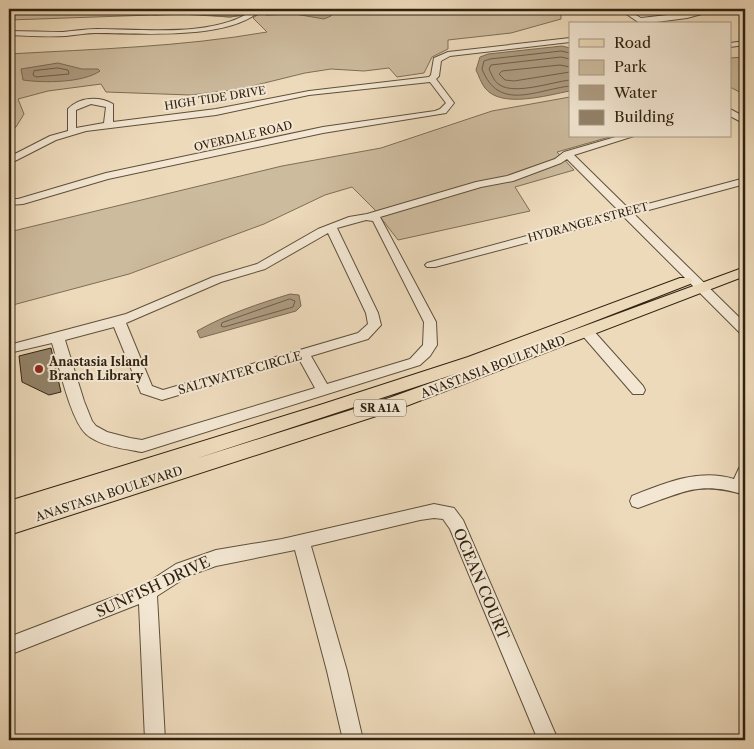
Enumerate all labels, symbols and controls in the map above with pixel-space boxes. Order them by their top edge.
legend [569,22,732,138]
text: Road [614,33,651,52]
text: Park [614,57,648,76]
street label: HIGH TIDE DRIVE [163,83,267,113]
text: Water [613,83,658,102]
text: Building [614,107,674,126]
street label: OVERDALE ROAD [192,118,294,154]
street label: HYDRANGEA STREET [526,199,651,245]
street label: ANASTASIA BOULEVARD [417,332,568,401]
street label: SALTWATER CIRCLE [176,348,304,397]
place label: Anastasia Island Branch Library [48,354,148,383]
marker: Anastasia Island Branch Library [33,363,45,375]
road number: SR A1A [354,399,406,416]
street label: ANASTASIA BOULEVARD [32,463,185,525]
street label: OCEAN COURT [449,525,514,643]
street label: SUNFISH DRIVE [93,552,213,621]

